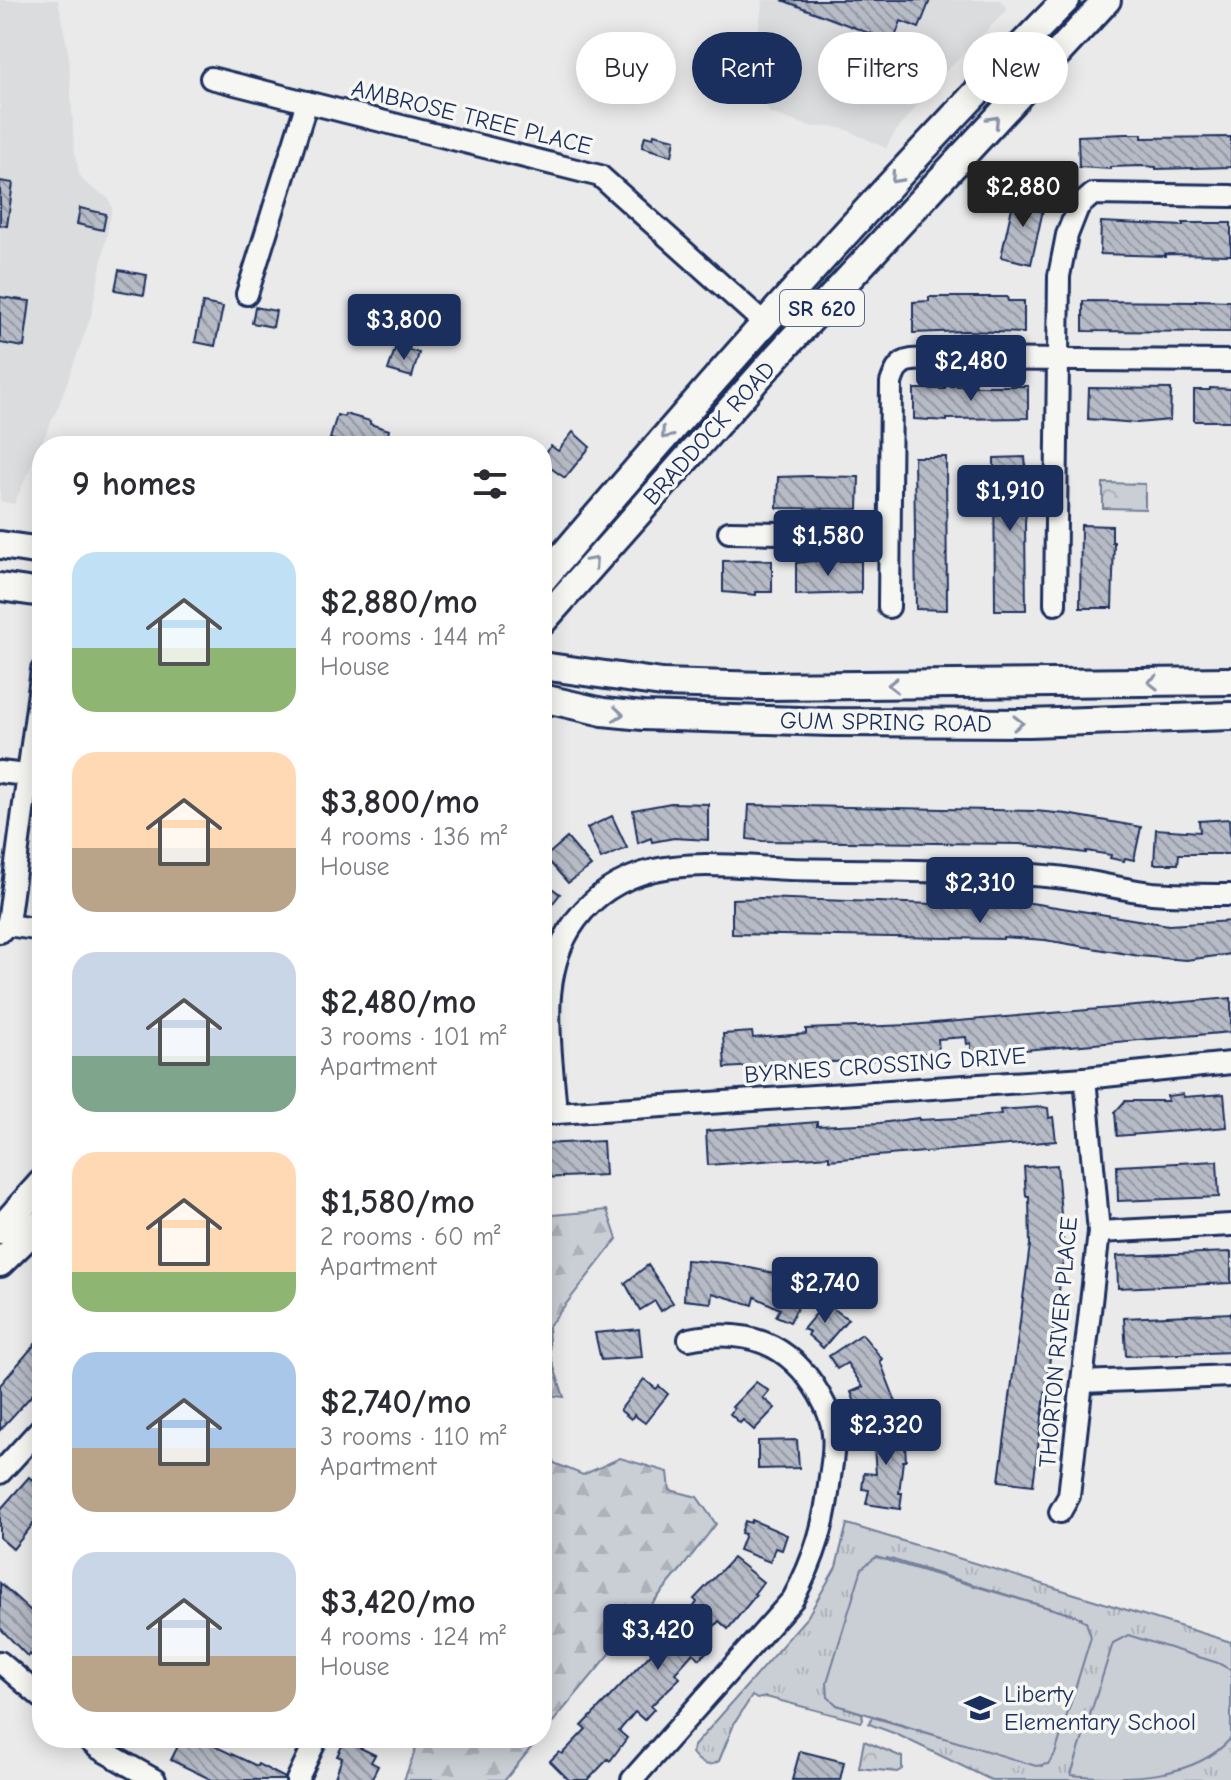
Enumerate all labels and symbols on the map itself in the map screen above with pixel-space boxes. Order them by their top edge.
street label: AMBROSE TREE PLACE [349,74,595,160]
one-way arrow [984,116,999,130]
pin: $2,880 [958,161,1088,229]
one-way arrow [890,169,905,183]
road number: SR 620 [780,290,864,326]
pin: $3,800 [339,294,469,362]
pin: $2,480 [906,335,1036,403]
street label: BRADDOCK ROAD [637,355,781,511]
one-way arrow [661,425,676,440]
pin: $1,910 [945,465,1075,533]
pin: $1,580 [763,510,893,578]
one-way arrow [583,557,598,572]
one-way arrow [1146,673,1159,691]
one-way arrow [886,676,899,694]
one-way arrow [612,705,625,722]
street label: GUM SPRING ROAD [780,706,992,738]
one-way arrow [1012,714,1025,732]
pin: $2,310 [915,857,1045,925]
street label: BYRNES CROSSING DRIVE [743,1041,1027,1089]
street label: THORTON RIVER PLACE [1033,1215,1083,1469]
pin: $2,740 [760,1257,890,1325]
pin: $2,320 [821,1399,951,1467]
pin: $3,420 [593,1604,723,1672]
place label: Liberty Elementary School [1004,1680,1196,1736]
school or university icon: Liberty Elementary School [963,1691,997,1725]

